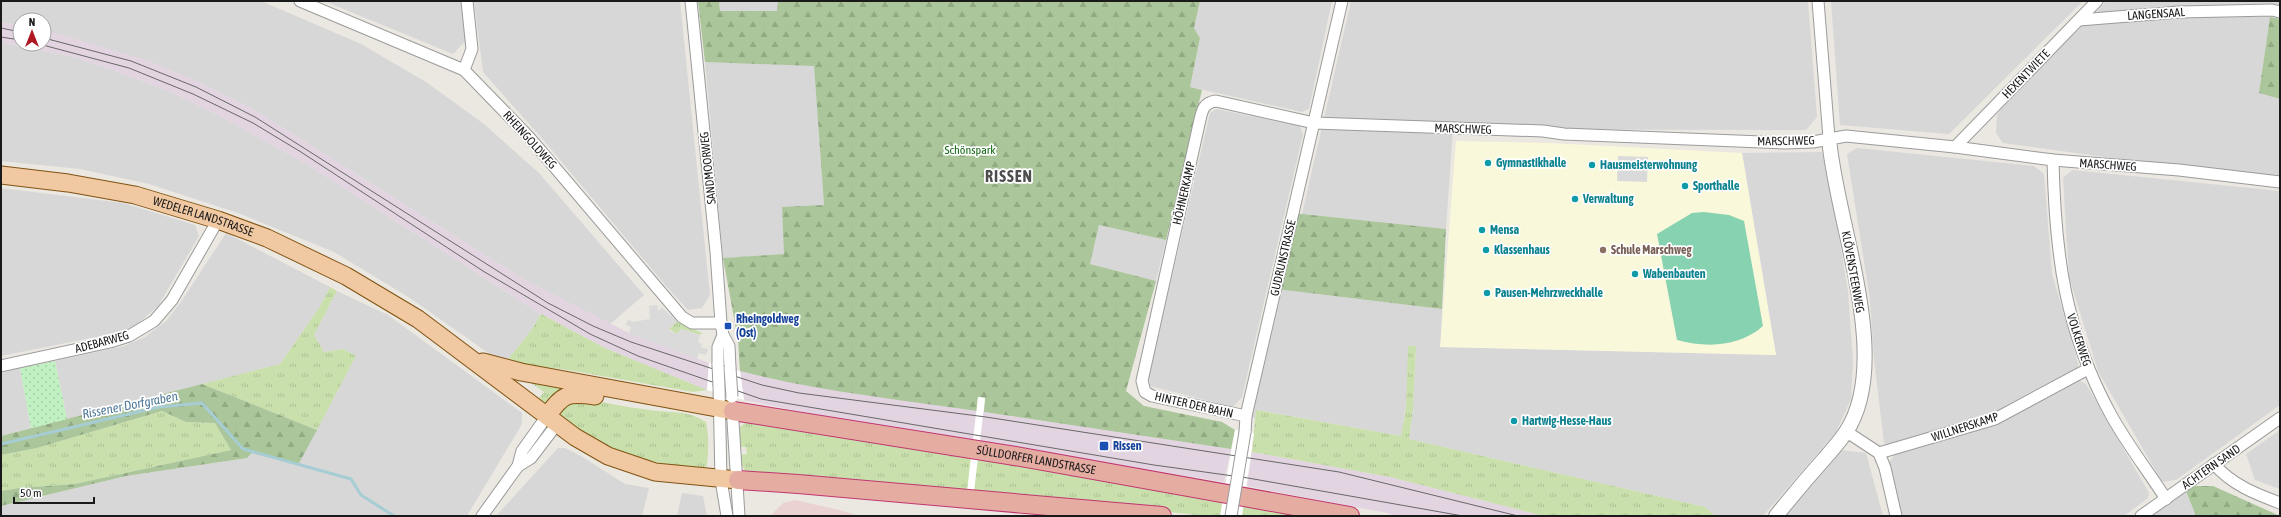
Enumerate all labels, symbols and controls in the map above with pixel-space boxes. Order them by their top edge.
street label: LANGENSAAL [2127,5,2186,23]
north arrow [12,12,52,52]
text: N [29,16,35,28]
street label: HEXENTWIETE [1999,47,2053,101]
street label: RHEINGOLDWEG [500,108,560,172]
street label: MARSCHWEG [1434,121,1492,137]
street label: SANDMOORWEG [697,131,719,205]
street label: MARSCHWEG [1757,133,1815,149]
park label: Schönspark [944,143,996,157]
place label: Gymnastikhalle [1496,156,1567,170]
street label: MARSCHWEG [2079,156,2137,174]
marker: Gymnastikhalle [1483,158,1493,168]
place label: Hausmeisterwohnung [1600,158,1698,172]
street label: HÖHNERKAMP [1170,160,1198,226]
marker: Hausmeisterwohnung [1587,160,1597,170]
district label: RISSEN [985,167,1033,185]
place label: Sporthalle [1693,179,1740,193]
marker: Sporthalle [1680,181,1690,191]
place label: Verwaltung [1582,192,1634,206]
street label: WEDELER LANDSTRASSE [151,194,255,239]
marker: Verwaltung [1570,194,1580,204]
street label: GUDRUNSTRASSE [1267,219,1299,297]
place label: Mensa [1490,223,1520,237]
marker: Mensa [1477,225,1487,235]
street label: KLÖVENSTEENWEG [1839,230,1867,314]
place label: Klassenhaus [1494,243,1551,257]
place label: Schule Marschweg [1611,243,1692,257]
marker: Klassenhaus [1481,245,1491,255]
marker: Schule Marschweg [1598,245,1608,255]
place label: Wabenbauten [1642,267,1706,281]
marker: Wabenbauten [1630,269,1640,279]
place label: Pausen-Mehrzweckhalle [1495,286,1603,300]
marker: Pausen-Mehrzweckhalle [1482,288,1492,298]
place label: Rheingoldweg (Ost) [736,312,800,340]
street label: VOLKERWEG [2064,312,2094,368]
marker: Rheingoldweg (Ost) [723,321,733,331]
street label: ADEBARWEG [73,328,131,356]
water label: Rissener Dorfgraben [81,388,180,422]
street label: HINTER DER BAHN [1153,389,1235,421]
street label: WILLNERSKAMP [1930,409,2001,444]
place label: Hartwig-Hesse-Haus [1522,414,1612,428]
marker: Hartwig-Hesse-Haus [1509,416,1519,426]
place label: Rissen [1113,439,1142,453]
marker: Rissen [1098,440,1110,452]
street label: ACHTERN SAND [2179,442,2243,492]
street label: SÜLLDORFER LANDSTRASSE [975,443,1097,477]
scale bar [14,479,94,505]
text: 50 m [20,486,42,500]

